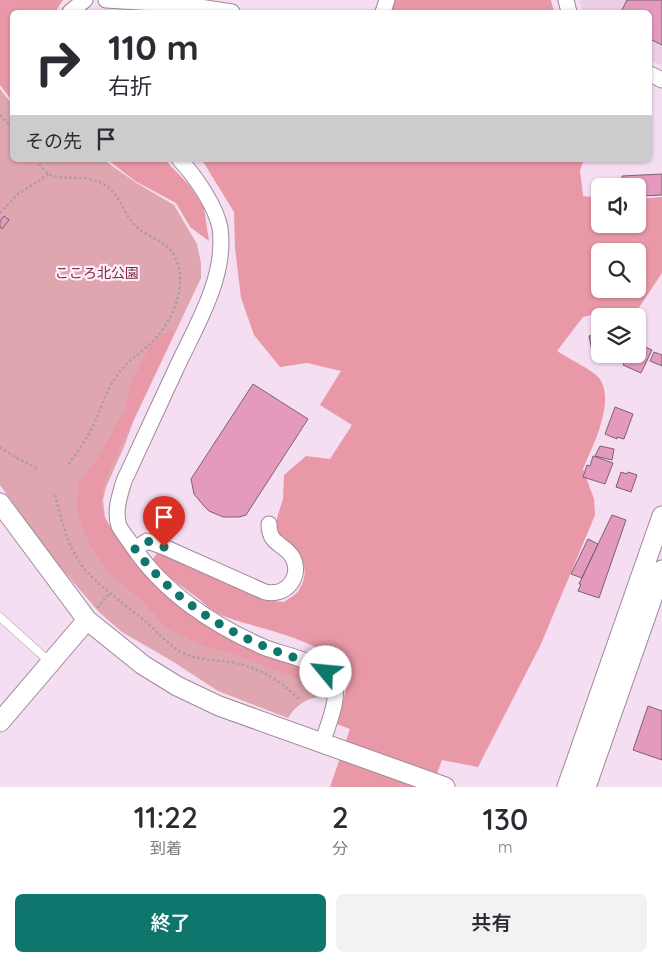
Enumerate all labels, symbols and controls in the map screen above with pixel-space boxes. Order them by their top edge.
text: 110 m [108,25,199,69]
icon: right [25,30,90,95]
text: 右折 [108,72,152,100]
icon: arrive [92,125,120,153]
text: その先 [25,129,82,153]
map controls [591,178,646,363]
button: sound [591,178,646,233]
button: search [591,243,646,298]
park label: こころ北公園 [55,264,139,282]
button: layers [591,308,646,363]
pin [143,496,185,547]
icon: arrive [150,503,178,531]
position arrow [299,645,351,697]
text: 11:22 [134,798,198,836]
text: 2 [332,798,349,836]
text: 130 [482,800,528,838]
text: m [498,837,513,857]
text: 到着 [150,838,182,858]
text: 分 [332,838,348,858]
button: 終了 [15,894,326,952]
button: 共有 [336,894,647,952]

